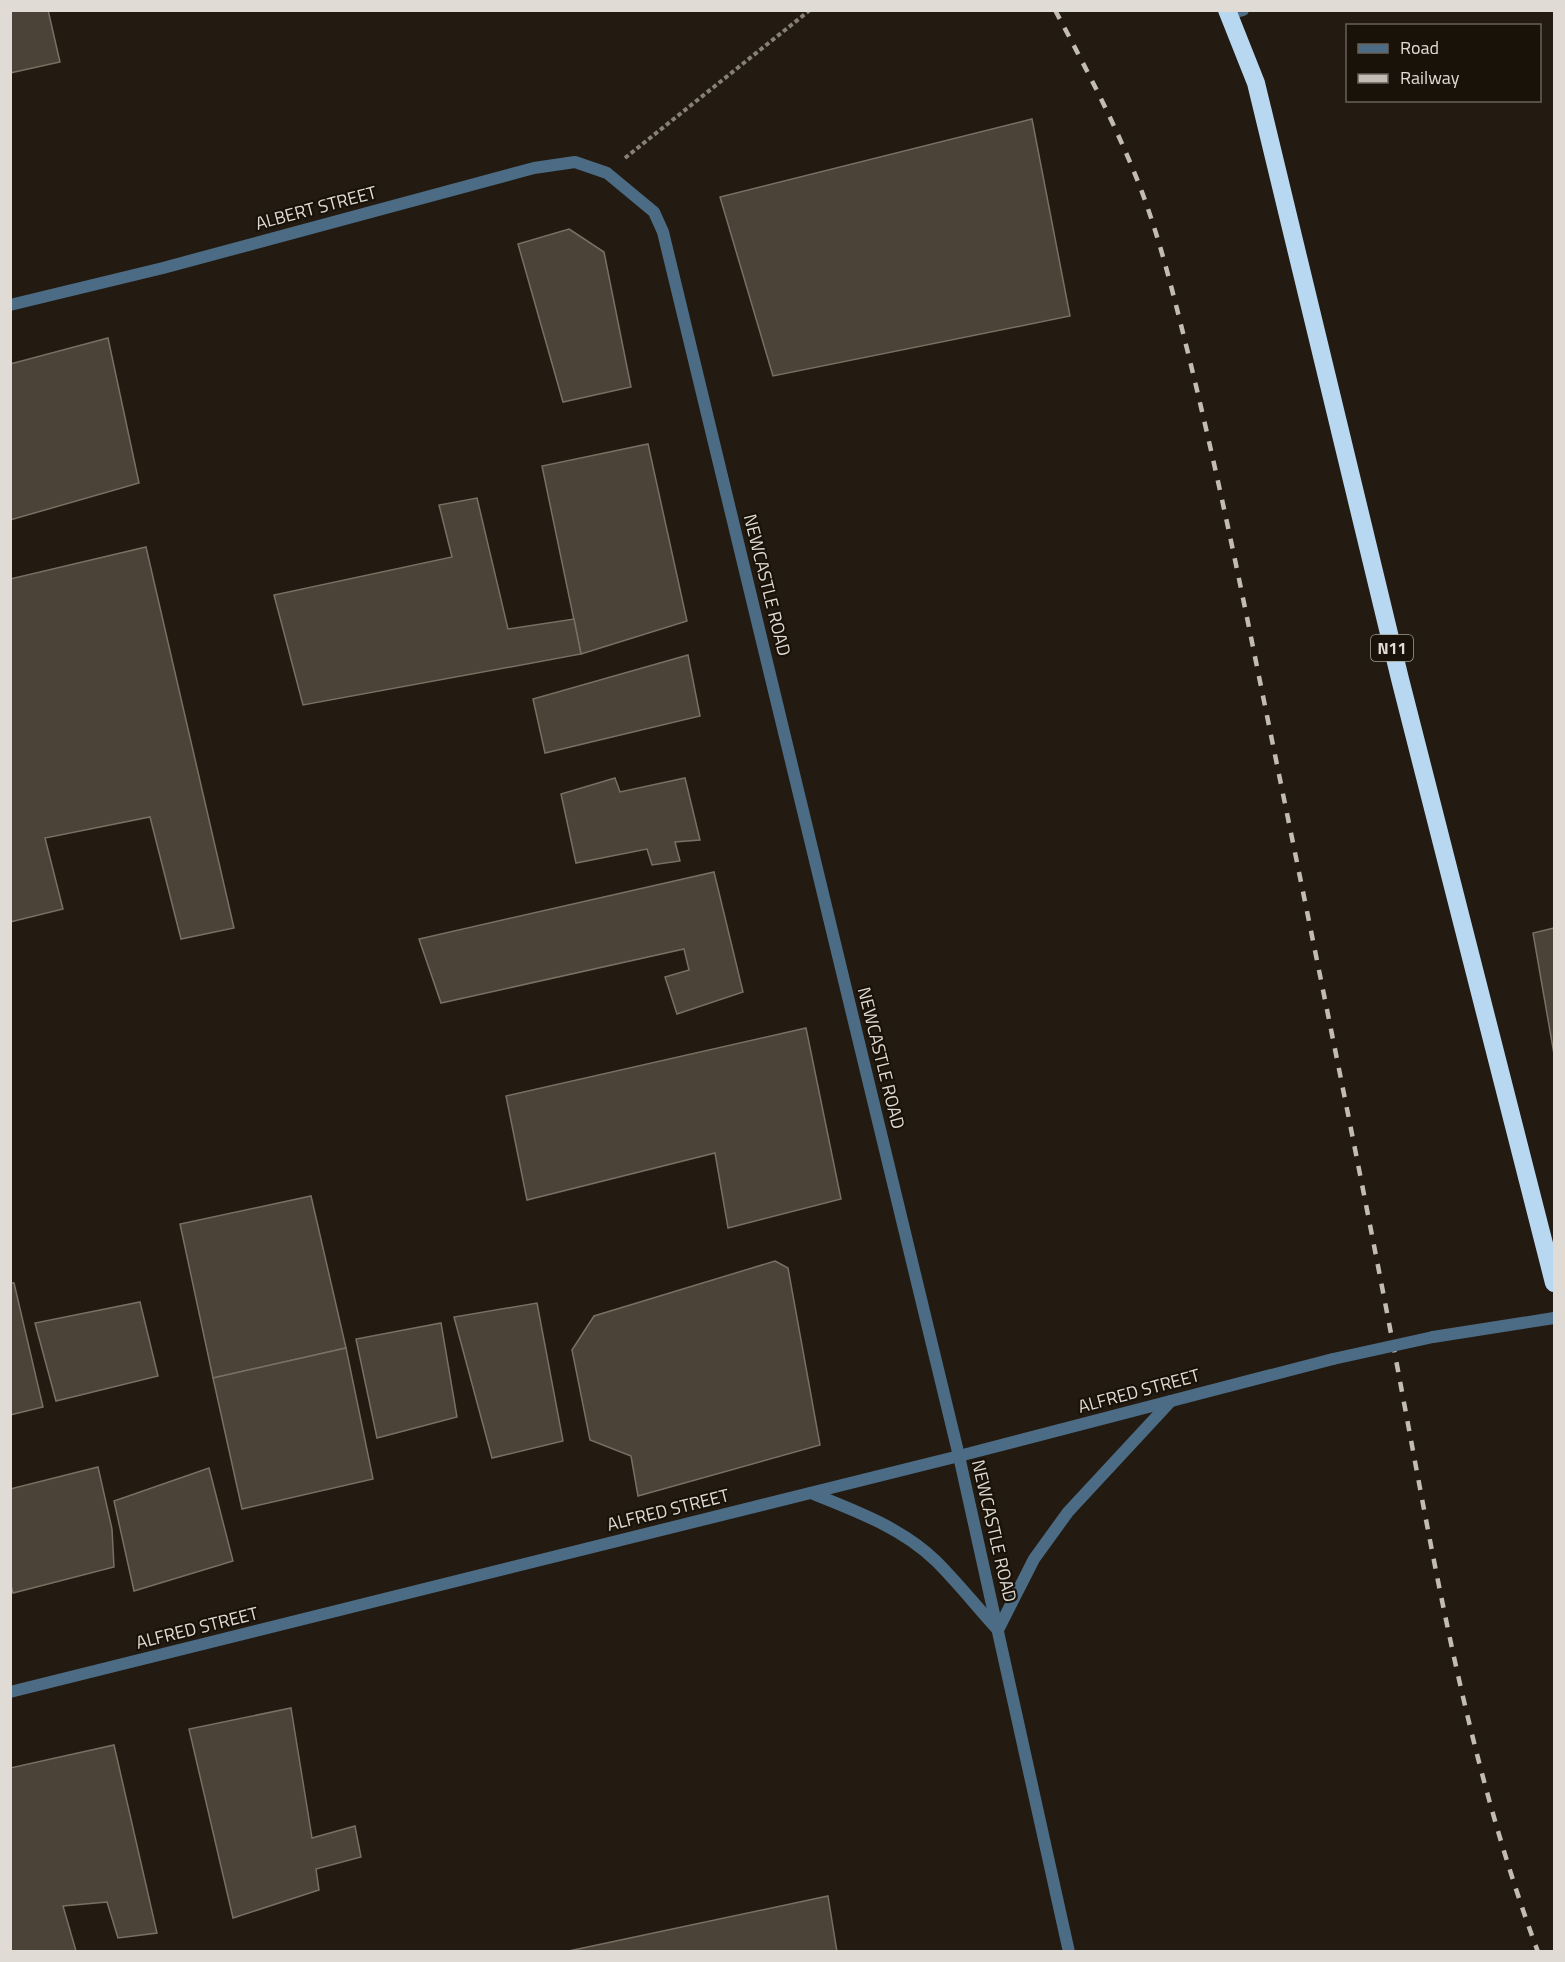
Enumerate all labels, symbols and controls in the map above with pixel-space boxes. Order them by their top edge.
legend [1346,24,1541,102]
text: Road [1400,34,1439,61]
text: Railway [1400,64,1460,91]
street label: ALBERT STREET [252,178,380,237]
street label: NEWCASTLE ROAD [737,511,798,659]
road number: N11 [1371,635,1413,661]
street label: NEWCASTLE ROAD [851,984,912,1132]
street label: ALFRED STREET [1075,1361,1203,1420]
street label: NEWCASTLE ROAD [965,1457,1024,1605]
street label: ALFRED STREET [604,1481,732,1538]
street label: ALFRED STREET [133,1599,261,1656]

